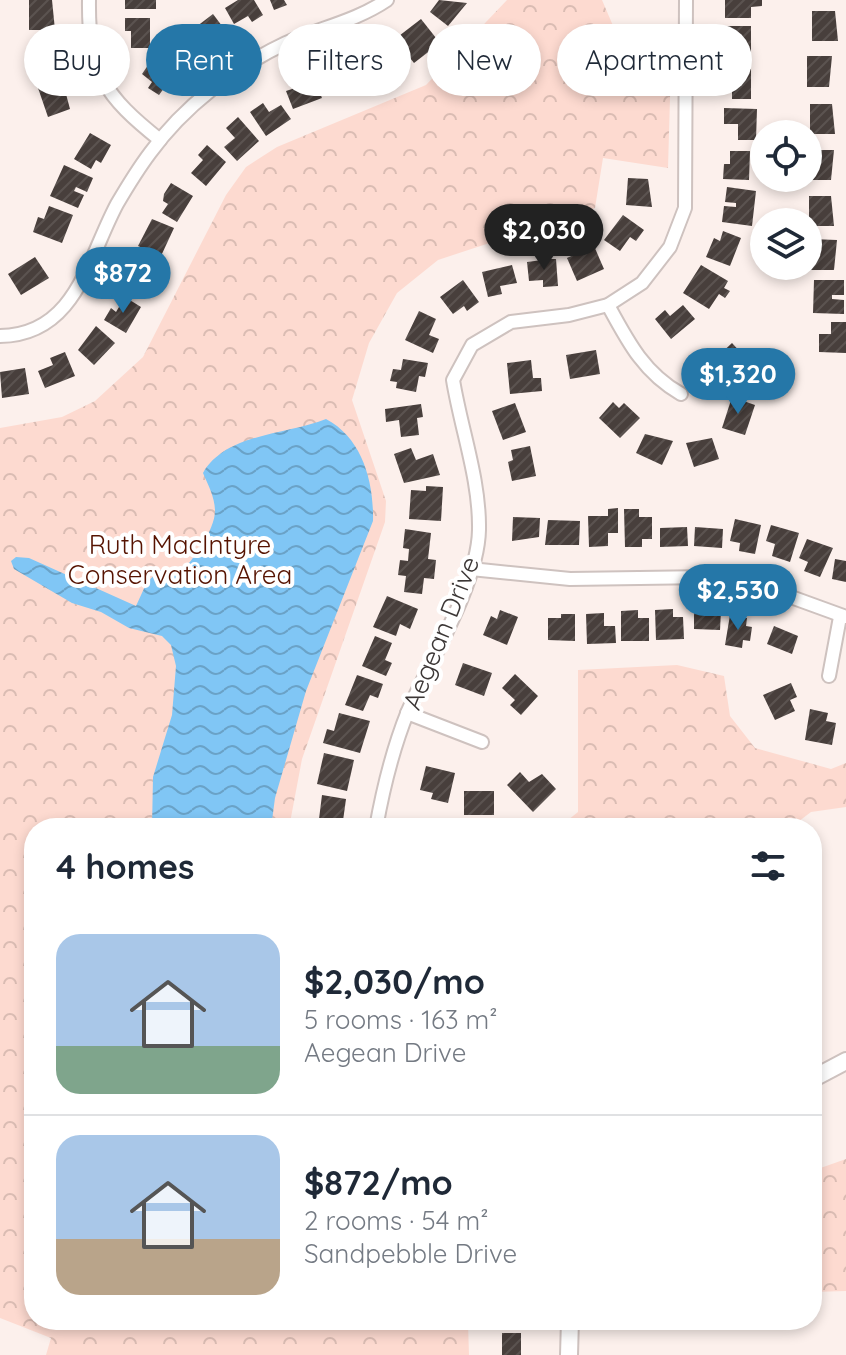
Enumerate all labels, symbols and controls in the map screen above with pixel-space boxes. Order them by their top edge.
chip: Buy [24,24,130,96]
chip: Rent [146,24,262,96]
chip: Filters [278,24,411,96]
chip: New [427,24,541,96]
chip: Apartment [557,24,752,96]
map controls [750,120,822,280]
button: locate [750,120,822,192]
pin: $2,030 [479,204,609,272]
button: layers [750,208,822,280]
text: $2,030 [502,213,586,246]
pin: $872 [76,247,170,315]
text: $872 [94,256,152,289]
pin: $1,320 [673,348,803,416]
text: $1,320 [699,357,777,390]
park label: Ruth MacIntyre Conservation Area [68,528,292,591]
street label: Aegean Drive [395,551,486,714]
pin: $2,530 [673,564,803,632]
text: $2,530 [697,573,779,606]
icon: filters [746,844,790,888]
text: 4 homes [56,845,194,888]
text: $2,030/mo [304,960,485,1003]
icon: home [120,966,216,1062]
text: 5 rooms · 163 m² [304,1003,498,1036]
text: Aegean Drive [304,1036,466,1069]
text: $872/mo [304,1161,453,1204]
icon: home [120,1167,216,1263]
text: 2 rooms · 54 m² [304,1204,488,1237]
text: Sandpebble Drive [304,1237,517,1270]

